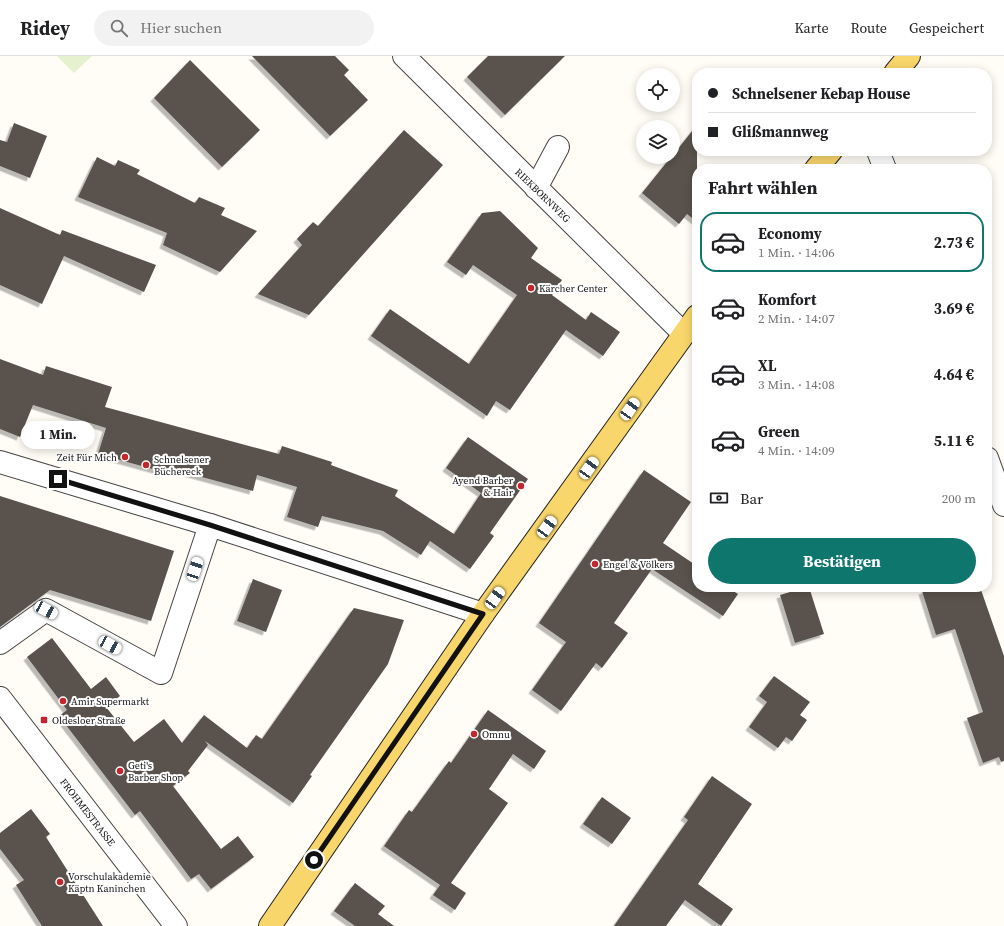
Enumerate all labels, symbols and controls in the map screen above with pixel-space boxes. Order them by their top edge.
search box [94,10,374,46]
text: Ridey [20,15,70,41]
icon: search [108,17,130,39]
text: Hier suchen [140,17,222,38]
text: Karte [794,18,829,38]
text: Route [851,18,887,38]
text: Gespeichert [909,18,984,38]
map controls [636,68,680,164]
button: locate [636,68,680,112]
text: Schnelsener Kebap House [732,83,910,104]
button: layers [636,120,680,164]
text: Glißmannweg [732,121,828,142]
street label: RIEKBORNWEG [512,166,573,225]
text: Fahrt wählen [708,175,818,200]
text: Economy [758,223,822,244]
icon: car [710,224,746,260]
text: 2.73 € [934,232,974,253]
text: 1 Min. · 14:06 [758,244,835,261]
place label: Kärcher Center [539,282,608,295]
marker: Kärcher Center [526,283,536,293]
text: Komfort [758,289,816,310]
icon: car [710,290,746,326]
text: 3.69 € [934,298,974,319]
text: 2 Min. · 14:07 [758,310,835,327]
text: XL [758,355,777,376]
icon: car [710,356,746,392]
text: 4.64 € [934,364,974,385]
text: 3 Min. · 14:08 [758,376,835,393]
car [618,396,642,422]
callout: 1 Min. [21,421,95,449]
text: Green [758,421,800,442]
icon: car [710,422,746,458]
text: 1 Min. [39,426,77,443]
text: 5.11 € [934,430,974,451]
text: 4 Min. · 14:09 [758,442,835,459]
place label: Zeit Für Mich [57,451,117,464]
marker: Zeit Für Mich [120,452,130,462]
place label: Schnelsener Büchereck [154,453,210,478]
car [577,455,601,481]
marker: Schnelsener Büchereck [141,460,151,470]
route end [49,470,67,488]
place label: Ayend Barber & Hair [452,474,514,499]
marker: Ayend Barber & Hair [516,481,526,491]
icon: cash [708,487,730,509]
text: Bar [740,488,763,509]
text: 200 m [942,490,976,507]
car [535,514,559,540]
button: Bestätigen [708,538,976,584]
car [186,556,204,582]
place label: Engel & Völkers [603,558,673,571]
marker: Engel & Völkers [590,559,600,569]
car [483,585,507,611]
car [33,599,59,621]
car [97,634,123,656]
place label: Amir Supermarkt [71,695,150,708]
marker: Amir Supermarkt [58,696,68,706]
place label: Oldesloer Straße [52,714,126,727]
marker: Oldesloer Straße [39,715,49,725]
place label: Omnu [482,728,510,741]
marker: Omnu [469,729,479,739]
place label: Geti's Barber Shop [128,759,183,784]
marker: Geti's Barber Shop [115,766,125,776]
street label: FROHMESTRASSE [57,776,118,849]
route start [305,851,323,869]
place label: Vorschulakademie Käptn Kaninchen [68,870,151,895]
marker: Vorschulakademie Käptn Kaninchen [55,877,65,887]

